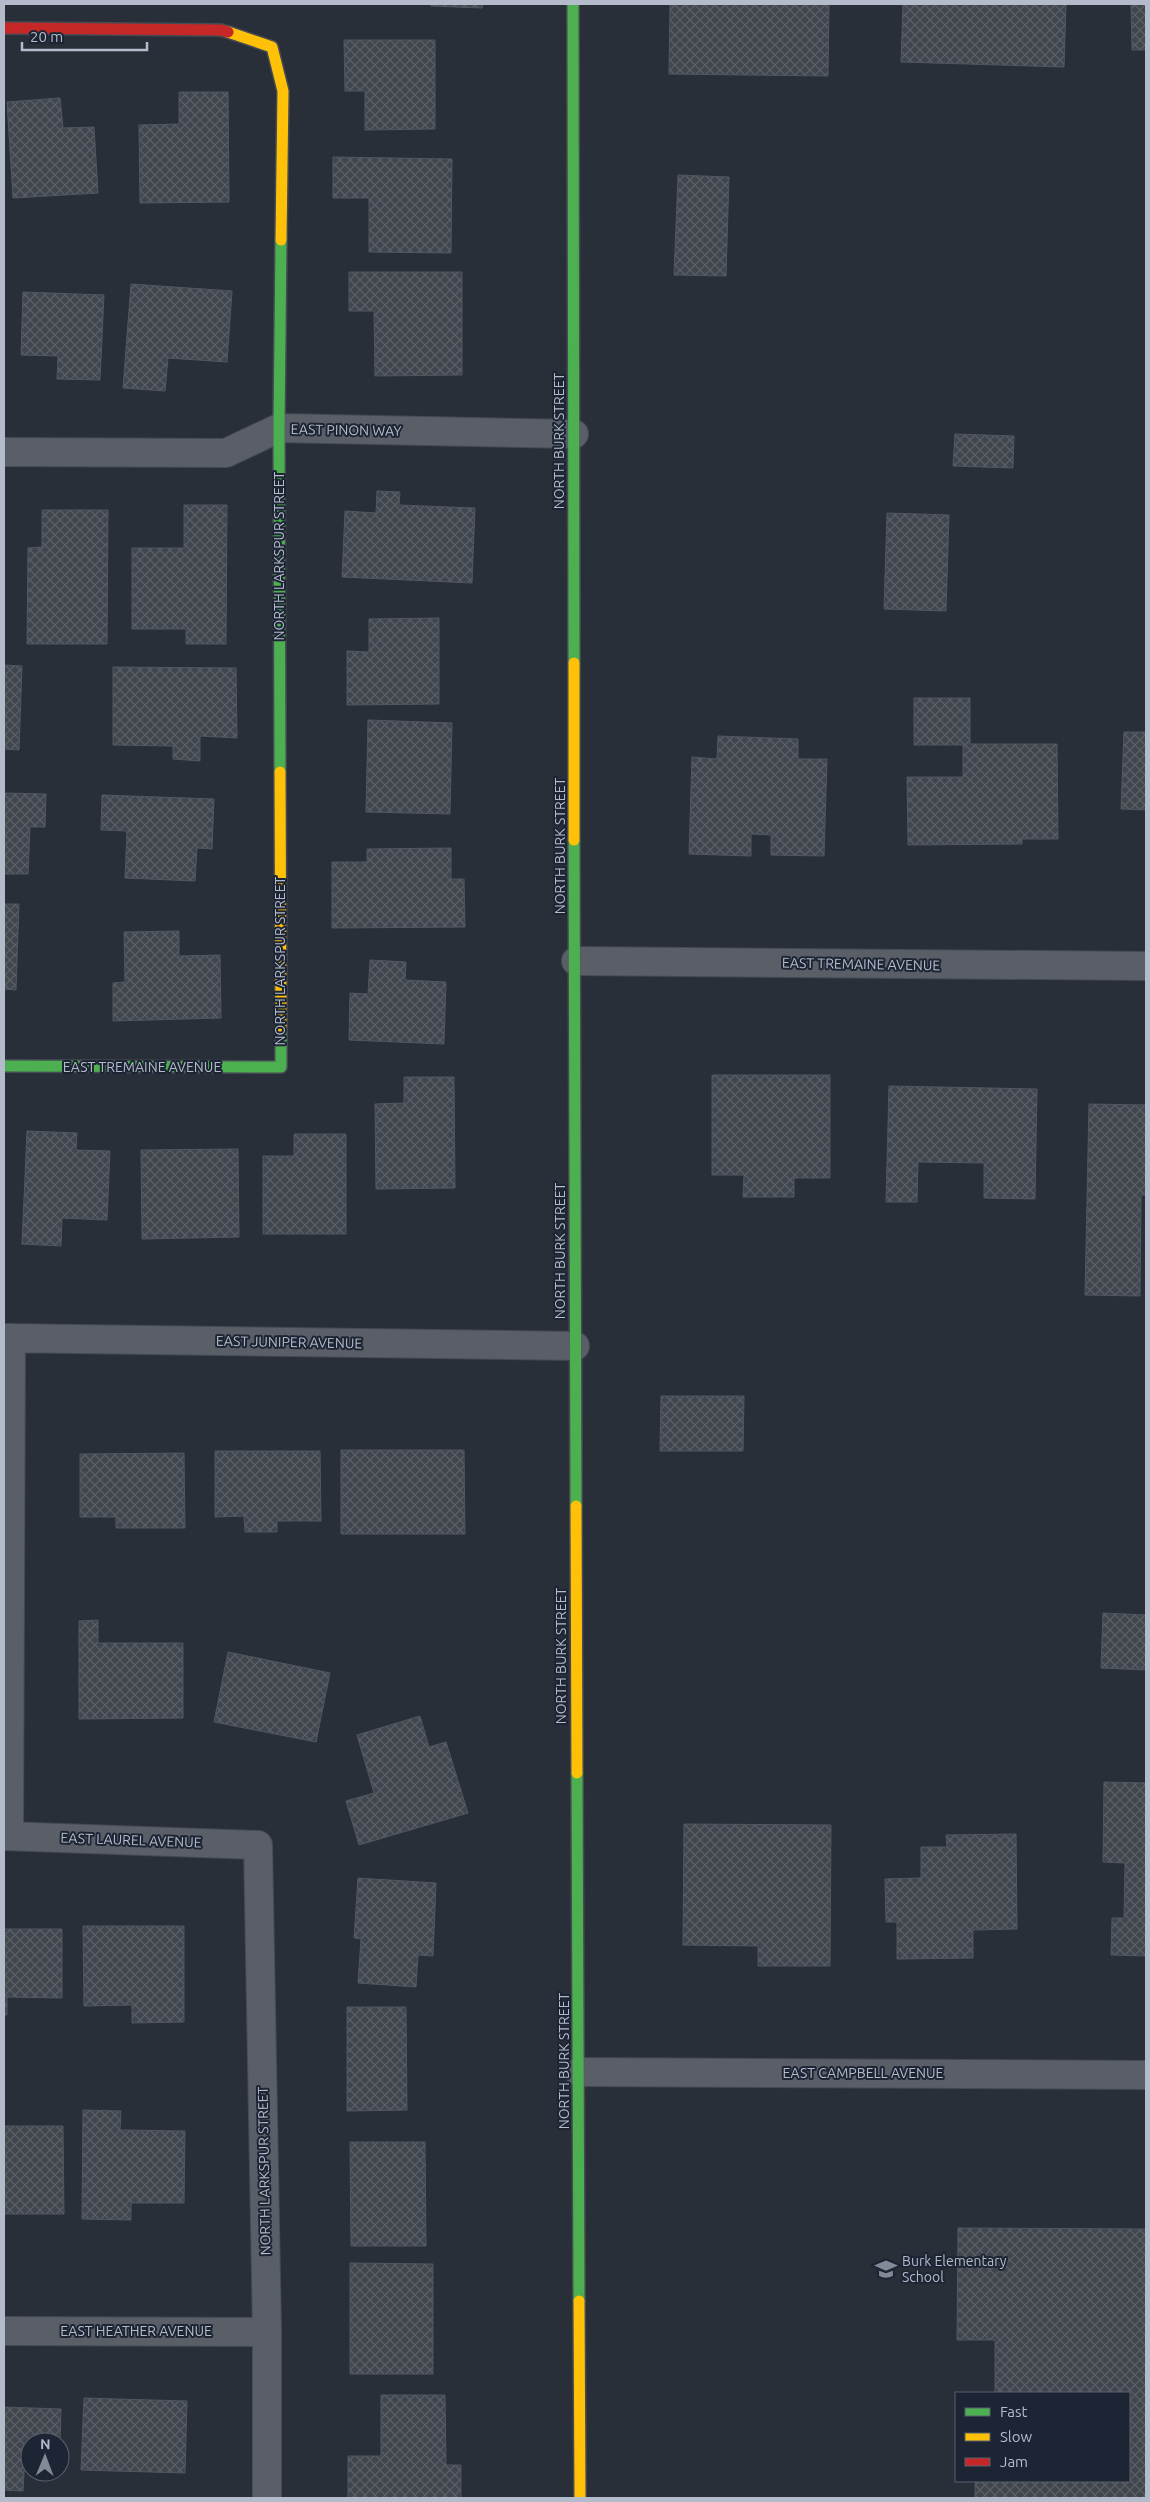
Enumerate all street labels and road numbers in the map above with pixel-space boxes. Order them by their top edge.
street label: NORTH BURK STREET [551,373,567,509]
street label: EAST PINON WAY [291,421,401,439]
street label: NORTH LARKSPUR STREET [271,471,287,640]
street label: NORTH BURK STREET [552,778,568,914]
street label: NORTH LARKSPUR STREET [272,876,288,1045]
street label: EAST TREMAINE AVENUE [782,955,941,973]
street label: EAST TREMAINE AVENUE [63,1059,221,1075]
street label: NORTH BURK STREET [552,1183,568,1319]
street label: EAST JUNIPER AVENUE [216,1333,362,1351]
street label: NORTH BURK STREET [553,1588,569,1724]
street label: EAST LAUREL AVENUE [60,1830,202,1850]
street label: NORTH BURK STREET [556,1993,572,2129]
street label: EAST CAMPBELL AVENUE [783,2065,944,2081]
street label: NORTH LARKSPUR STREET [255,2086,273,2256]
street label: EAST HEATHER AVENUE [60,2323,212,2339]

